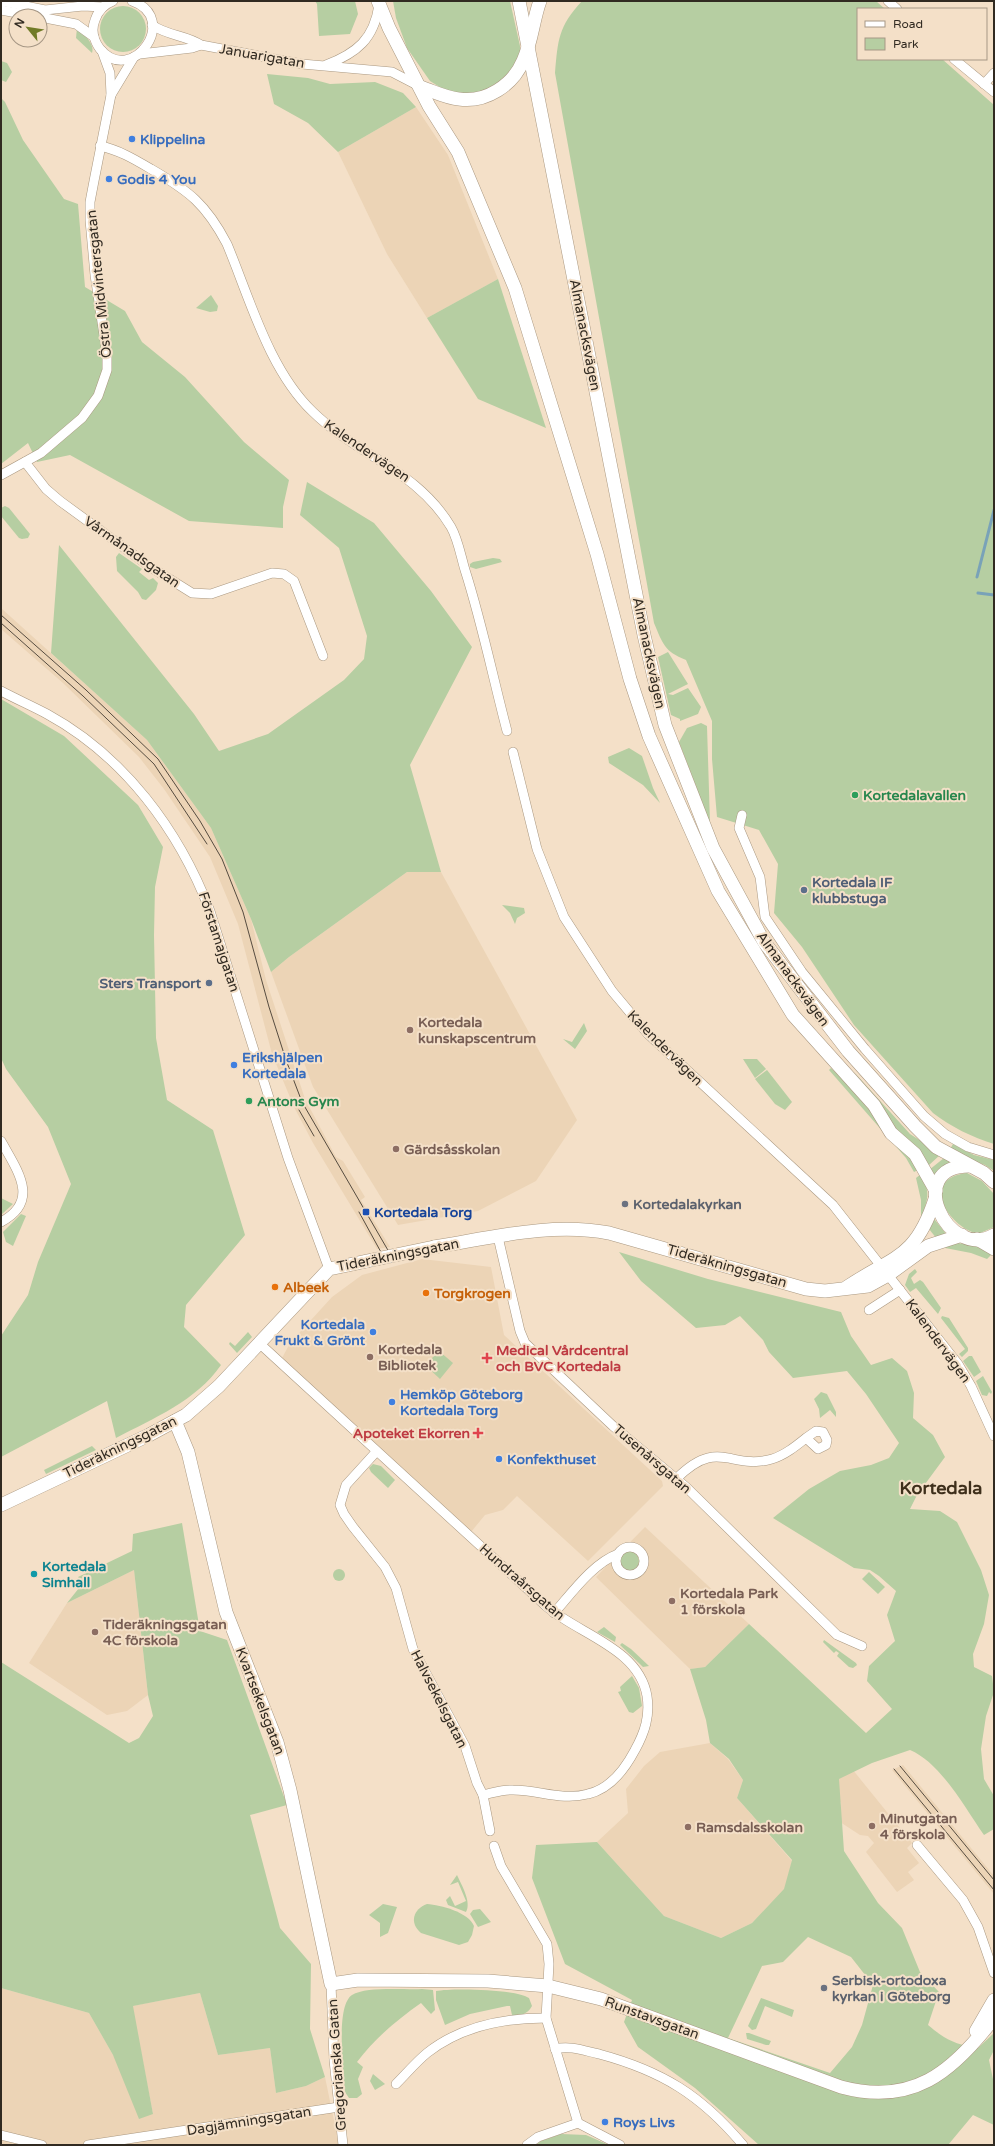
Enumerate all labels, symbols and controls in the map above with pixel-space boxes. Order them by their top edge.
north arrow [8,8,48,48]
legend [857,8,987,60]
text: N [12,16,28,30]
text: Road [893,17,923,31]
text: Park [893,37,919,51]
street label: Januarigatan [218,40,306,72]
place label: Klippelina [140,131,205,148]
marker: Klippelina [127,134,137,144]
place label: Godis 4 You [117,171,196,188]
marker: Godis 4 You [104,174,114,184]
street label: Östra Midvintersgatan [83,209,115,359]
street label: Almanacksvägen [566,278,604,392]
street label: Kalendervägen [321,416,413,486]
street label: Vårmånadsgatan [81,513,183,591]
street label: Almanacksvägen [629,596,669,710]
place label: Kortedalavallen [863,787,966,804]
marker: Kortedalavallen [850,790,860,800]
place label: Kortedala IF klubbstuga [812,874,893,907]
marker: Kortedala IF klubbstuga [799,885,809,895]
street label: Förstamajgatan [195,890,243,994]
street label: Almanacksvägen [753,928,833,1030]
place label: Sters Transport [100,975,202,992]
marker: Sters Transport [204,978,214,988]
street label: Kalendervägen [624,1007,706,1089]
place label: Kortedala kunskapscentrum [418,1014,536,1047]
marker: Kortedala kunskapscentrum [405,1025,415,1035]
place label: Erikshjälpen Kortedala [242,1049,323,1082]
marker: Erikshjälpen Kortedala [229,1060,239,1070]
place label: Antons Gym [257,1093,339,1110]
marker: Antons Gym [244,1096,254,1106]
place label: Gärdsåsskolan [404,1141,500,1158]
marker: Gärdsåsskolan [391,1144,401,1154]
place label: Kortedalakyrkan [633,1196,742,1213]
marker: Kortedalakyrkan [620,1199,630,1209]
place label: Kortedala Torg [374,1204,472,1221]
marker: Kortedala Torg [361,1207,371,1217]
street label: Tideräkningsgatan [336,1235,460,1275]
street label: Tideräkningsgatan [665,1241,789,1291]
place label: Albeek [283,1279,330,1296]
marker: Albeek [270,1282,280,1292]
place label: Torgkrogen [433,1285,511,1302]
marker: Torgkrogen [421,1288,431,1298]
street label: Kalendervägen [902,1296,974,1386]
place label: Kortedala Frukt & Grönt [275,1316,366,1349]
marker: Kortedala Frukt & Grönt [368,1327,378,1337]
place label: Kortedala Bibliotek [378,1341,443,1374]
place label: Medical Vårdcentral och BVC Kortedala [496,1342,629,1375]
marker: Kortedala Bibliotek [365,1352,375,1362]
marker: Medical Vårdcentral och BVC Kortedala [481,1352,493,1364]
place label: Hemköp Göteborg Kortedala Torg [400,1386,523,1419]
marker: Hemköp Göteborg Kortedala Torg [387,1397,397,1407]
street label: Tideräkningsgatan [61,1412,179,1482]
street label: Tusenårsgatan [610,1421,694,1497]
place label: Apoteket Ekorren [353,1425,470,1442]
marker: Apoteket Ekorren [473,1428,483,1438]
place label: Konfekthuset [507,1451,597,1468]
marker: Konfekthuset [494,1454,504,1464]
district label: Kortedala [900,1477,982,1499]
street label: Hundraårsgatan [476,1540,568,1624]
place label: Kortedala Simhall [42,1558,107,1591]
marker: Kortedala Simhall [29,1569,39,1579]
place label: Kortedala Park 1 förskola [680,1585,778,1618]
marker: Kortedala Park 1 förskola [667,1596,677,1606]
place label: Tideräkningsgatan 4C förskola [102,1616,227,1649]
marker: Tideräkningsgatan 4C förskola [90,1627,100,1637]
street label: Kvartsekelsgatan [232,1645,288,1757]
street label: Halvsekelsgatan [407,1647,471,1751]
place label: Minutgatan 4 förskola [880,1810,957,1843]
place label: Ramsdalsskolan [696,1819,803,1836]
marker: Minutgatan 4 förskola [867,1821,877,1831]
marker: Ramsdalsskolan [683,1822,693,1832]
place label: Serbisk-ortodoxa kyrkan i Göteborg [832,1972,951,2005]
marker: Serbisk-ortodoxa kyrkan i Göteborg [819,1983,829,1993]
street label: Runstavsgatan [602,1993,702,2043]
street label: Gregorianska Gatan [324,1999,350,2131]
street label: Dagjämningsgatan [186,2103,312,2139]
place label: Roys Livs [613,2114,675,2131]
marker: Roys Livs [600,2117,610,2127]

